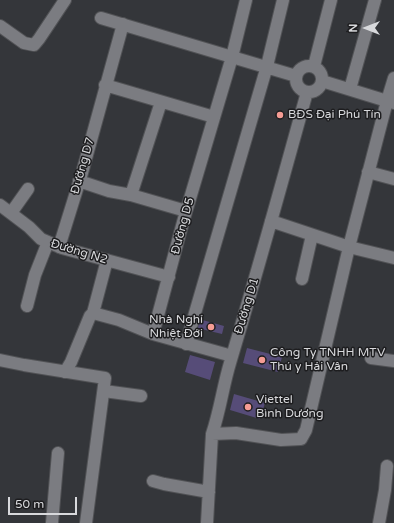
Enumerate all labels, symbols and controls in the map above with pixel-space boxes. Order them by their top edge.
north arrow [346,8,386,48]
text: N [347,24,360,32]
place label: BĐS Đại Phú Tín [288,108,381,122]
marker: BĐS Đại Phú Tín [275,110,285,120]
street label: Đường D7 [68,136,98,196]
street label: Đường D5 [169,196,197,256]
street label: Đường N2 [49,237,109,267]
street label: Đường D1 [232,276,262,336]
place label: Nhà Nghỉ Nhiệt Đới [149,313,203,341]
marker: Nhà Nghỉ Nhiệt Đới [206,322,216,332]
place label: Công Ty TNHH MTV Thú y Hải Vân [270,346,385,374]
marker: Công Ty TNHH MTV Thú y Hải Vân [257,355,267,365]
place label: Viettel Bình Dương [256,393,323,421]
marker: Viettel Bình Dương [243,402,253,412]
scale bar [10,489,79,515]
text: 50 m [15,497,44,511]

